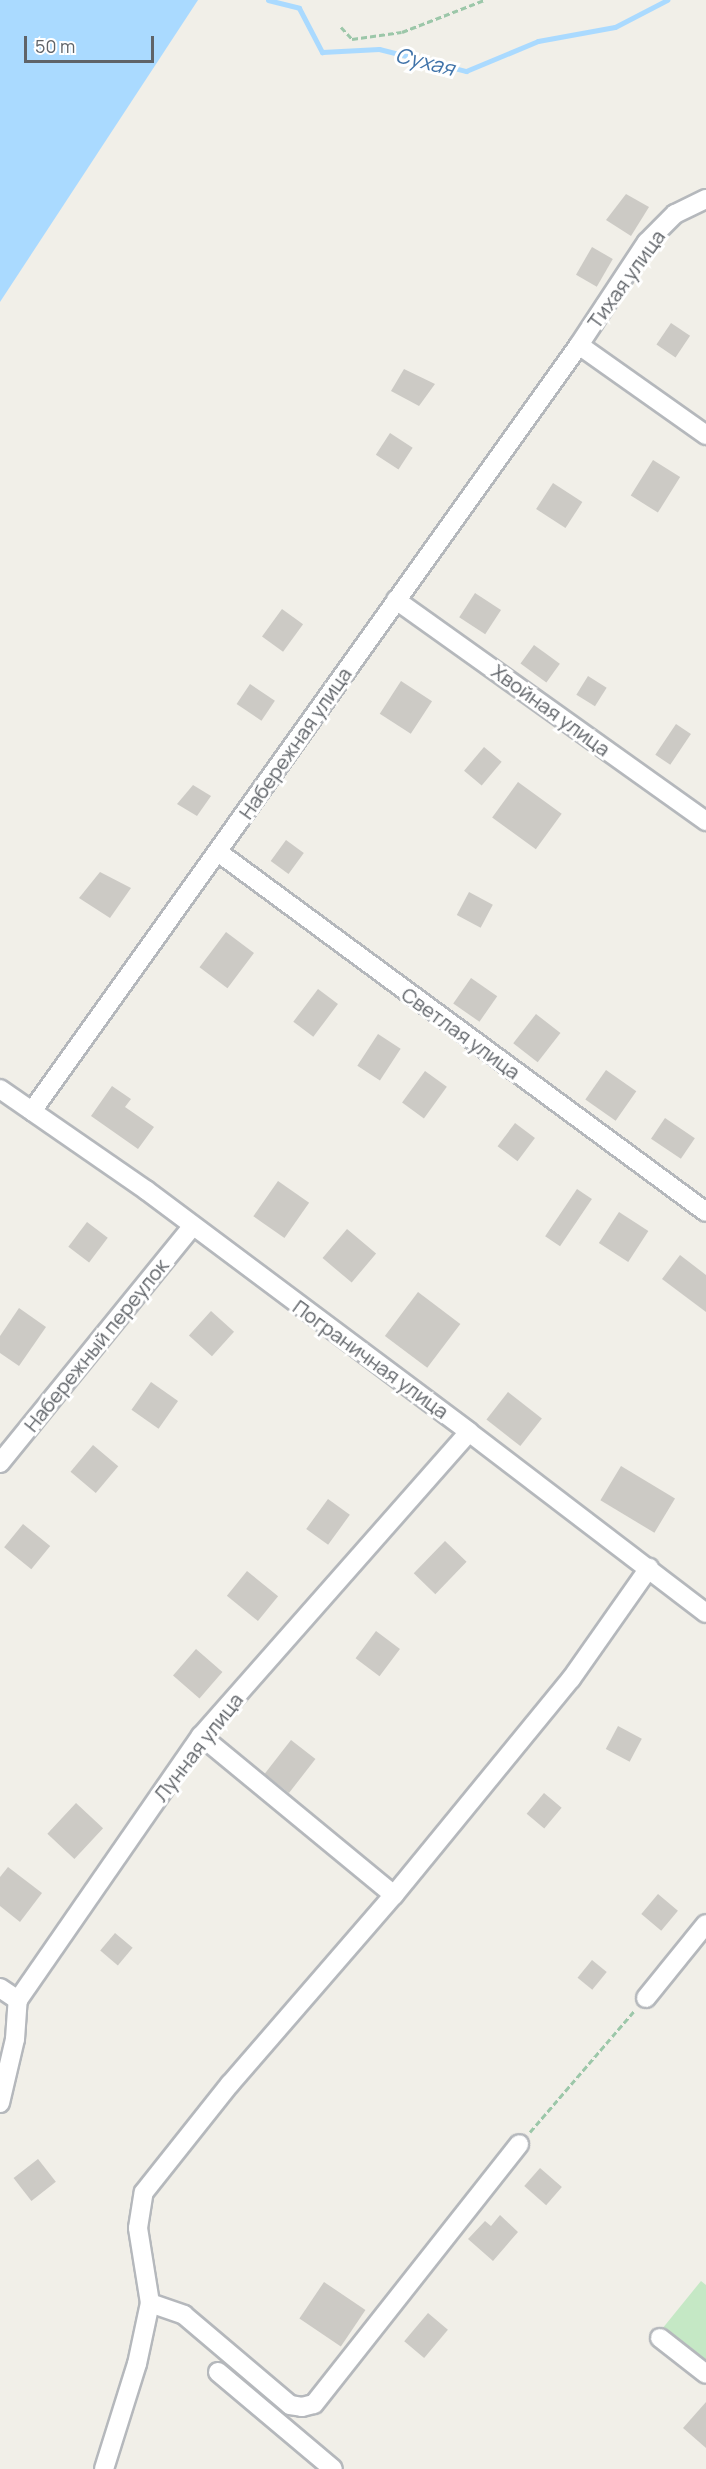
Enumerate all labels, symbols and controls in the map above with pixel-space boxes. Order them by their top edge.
scale bar [27,24,158,62]
text: 50 m [35,34,75,58]
water label: Сухая [393,42,457,80]
street label: Тихая улица [582,225,670,333]
street label: Хвойная улица [487,659,615,761]
street label: Набережная улица [234,663,356,823]
street label: Светлая улица [397,982,525,1084]
street label: Набережный переулок [19,1254,173,1436]
street label: Пограничная улица [289,1294,453,1424]
street label: Лунная улица [148,1688,248,1806]

